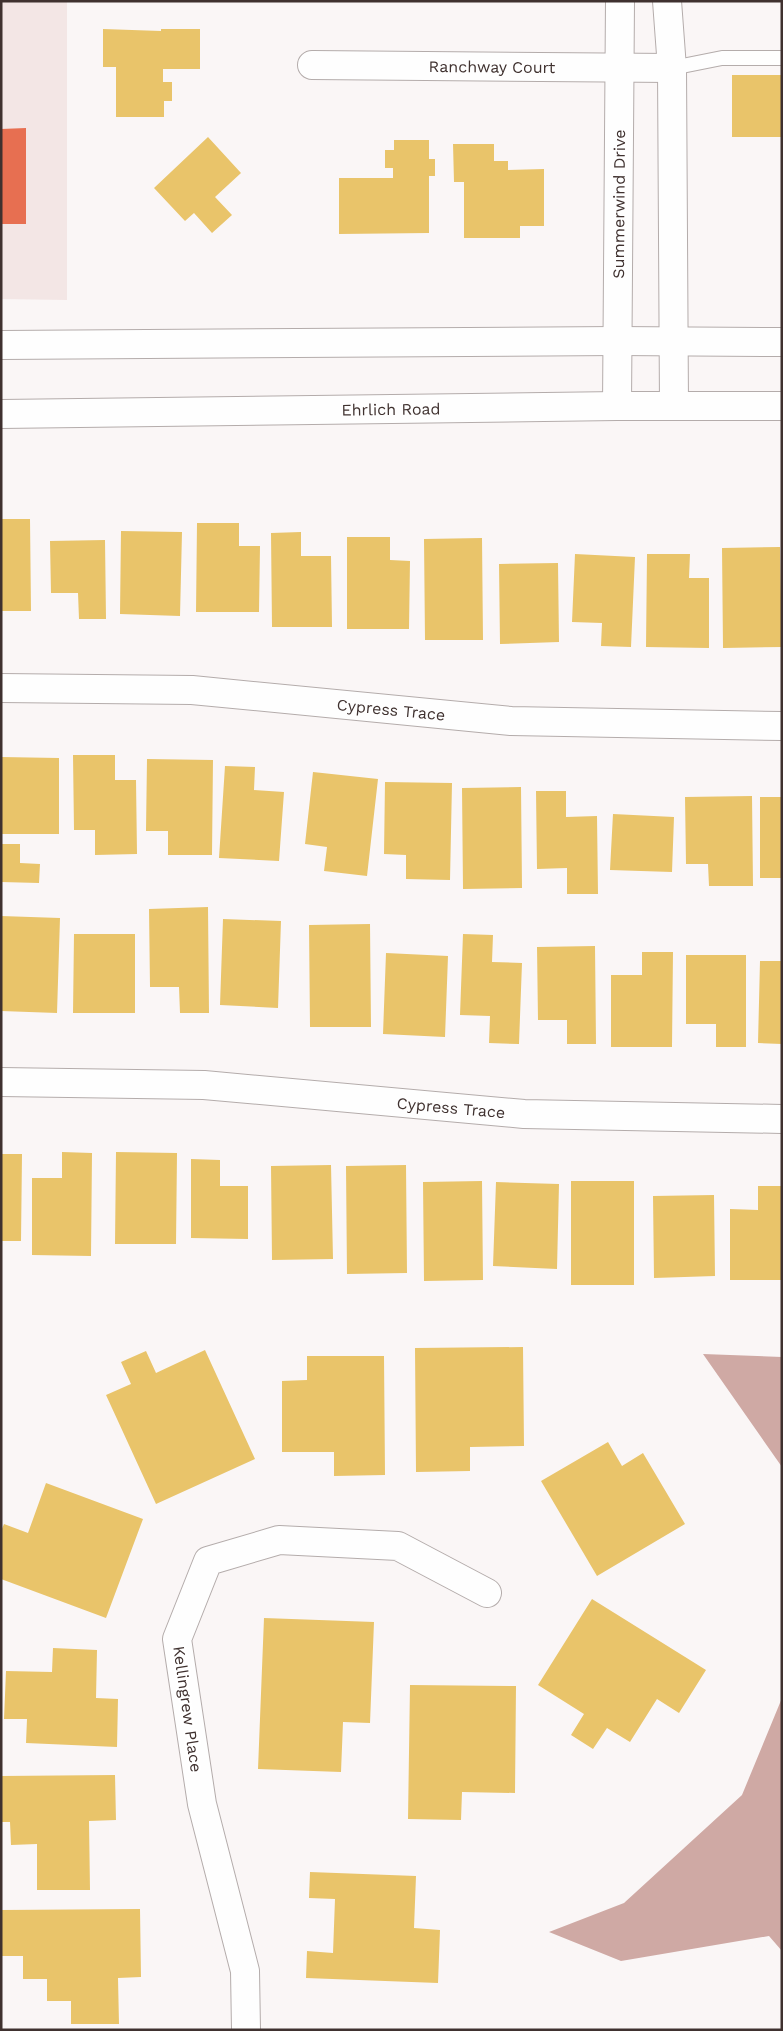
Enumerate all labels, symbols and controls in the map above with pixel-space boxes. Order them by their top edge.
street label: Ranchway Court [429,57,556,77]
street label: Summerwind Drive [609,129,629,279]
street label: Ehrlich Road [341,399,441,420]
street label: Cypress Trace [336,695,446,725]
street label: Cypress Trace [396,1094,506,1122]
street label: Kellingrew Place [169,1645,206,1773]

